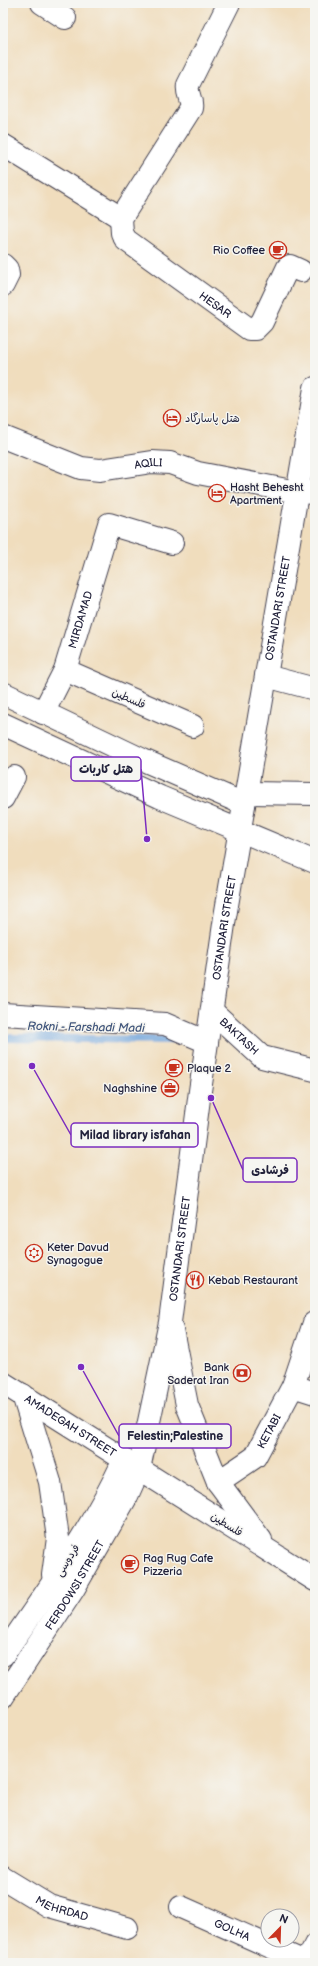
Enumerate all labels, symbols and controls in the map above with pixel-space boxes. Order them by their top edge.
cafe icon: Rio Coffee [268,240,288,260]
place label: Rio Coffee [213,244,265,257]
street label: HESAR [197,289,234,321]
hotel icon: هتل پاسارگاد [162,408,182,428]
place label: هتل پاسارگاد [185,412,240,425]
street label: AQILI [134,456,163,472]
place label: Hasht Behesht Apartment [230,481,304,507]
hotel icon: Hasht Behesht Apartment [207,483,227,503]
street label: OSTANDARI STREET [263,555,293,662]
street label: MIRDAMAD [66,589,95,650]
street label: فلسطین [110,685,148,712]
callout: هتل کاربات [71,757,141,781]
text: هتل کاربات [79,762,133,777]
street label: OSTANDARI STREET [210,874,239,981]
street label: BAKTASH [217,1015,261,1058]
water label: Rokni - Farshadi Madi [27,1019,146,1036]
cafe icon: Plaque 2 [164,1058,184,1078]
place label: Plaque 2 [187,1062,232,1075]
office icon: Naghshine [160,1078,180,1098]
place label: Naghshine [103,1082,157,1095]
callout: Milad library isfahan [71,1123,198,1147]
text: Milad library isfahan [79,1128,191,1143]
callout: فرشادی [243,1158,297,1182]
text: فرشادی [251,1163,289,1178]
street label: OSTANDARI STREET [167,1195,193,1302]
place label: Keter Davud Synagogue [47,1241,109,1267]
synagogue icon: Keter Davud Synagogue [24,1243,44,1263]
restaurant icon: Kebab Restaurant [185,1270,205,1290]
place label: Kebab Restaurant [208,1274,298,1287]
place label: Bank Saderat Iran [167,1361,230,1387]
bank icon: Bank Saderat Iran [232,1363,252,1383]
street label: AMADEGAH STREET [22,1392,119,1460]
street label: KETABI [255,1411,284,1451]
callout: Felestin;Palestine [119,1424,231,1448]
text: Felestin;Palestine [127,1429,223,1444]
street label: فلسطین [208,1510,245,1539]
street label: FERDOWSI STREET [43,1538,107,1632]
street label: فردوسی [52,1542,83,1579]
place label: Rag Rug Cafe Pizzeria [143,1552,214,1578]
cafe icon: Rag Rug Cafe Pizzeria [120,1554,140,1574]
street label: MEHRDAD [33,1893,90,1924]
north arrow [260,1908,300,1948]
text: N [277,1912,290,1927]
street label: GOLHA [212,1917,252,1944]

